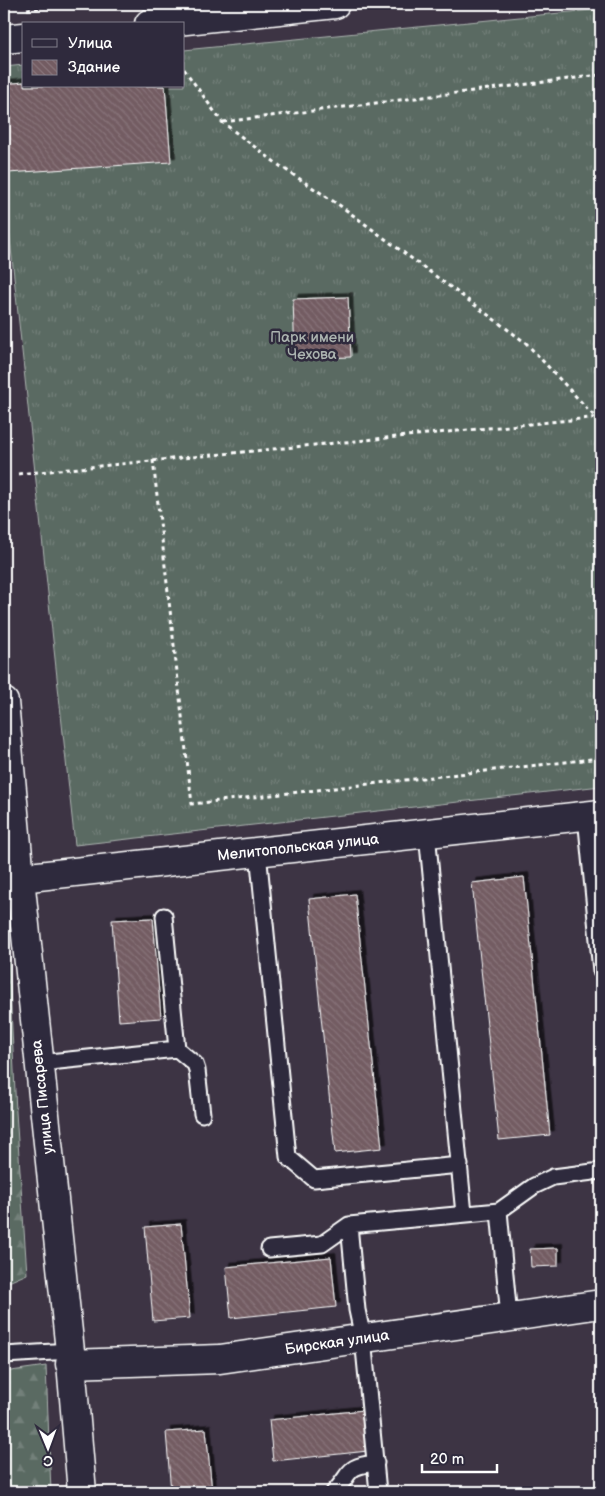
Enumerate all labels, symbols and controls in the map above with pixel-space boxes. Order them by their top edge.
legend [22,22,185,88]
text: Улица [68,34,113,53]
text: Здание [68,58,120,77]
park label: Парк имени Чехова [270,328,354,364]
street label: Мелитопольская улица [216,830,380,865]
street label: улица Писарева [27,1039,58,1155]
street label: Бирская улица [284,1326,391,1359]
north arrow [22,1424,72,1474]
scale bar [422,1441,498,1473]
text: 20 m [430,1450,464,1469]
text: С [43,1452,53,1469]

